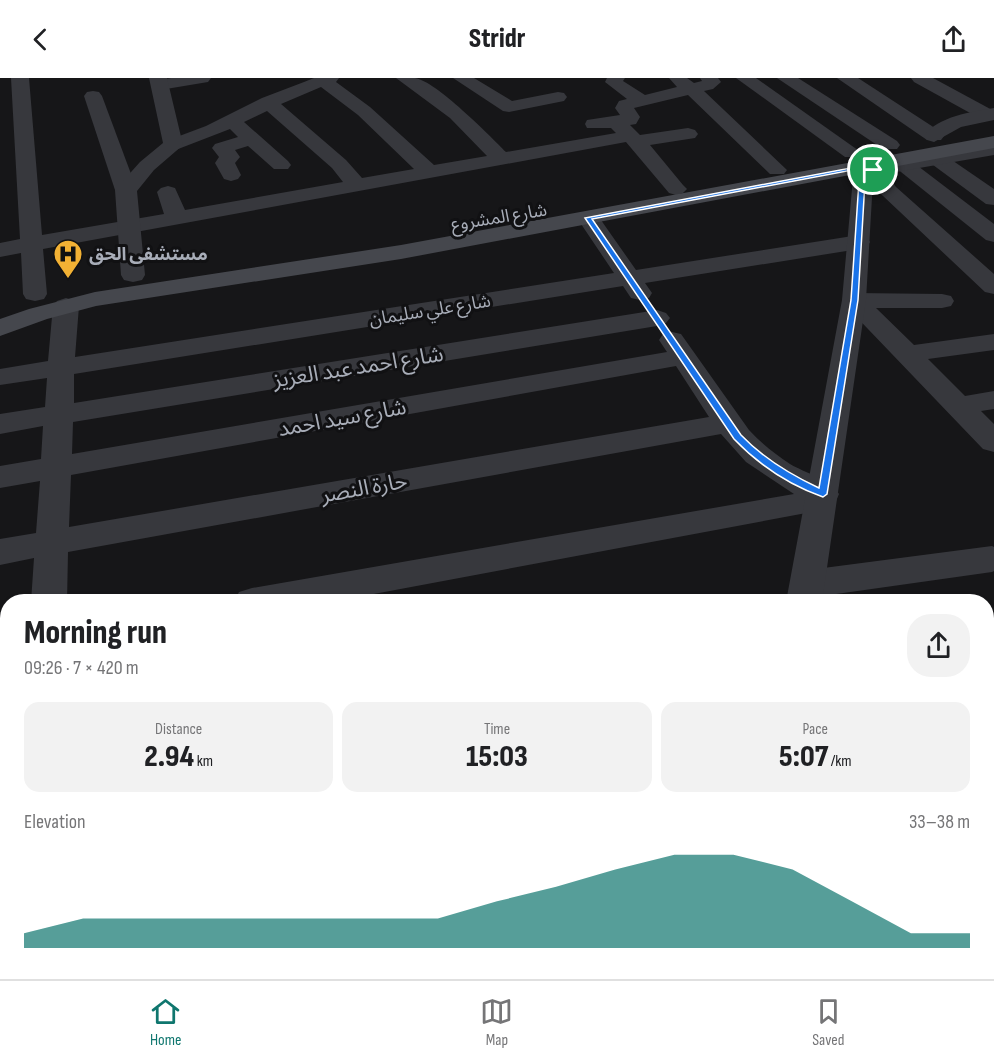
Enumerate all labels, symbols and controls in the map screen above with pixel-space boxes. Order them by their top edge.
icon: back [24,23,57,56]
text: Stridr [469,23,525,55]
icon: share [937,23,970,56]
pin [847,144,898,195]
icon: arrive [856,153,889,186]
street label: شارع المشروع [450,200,549,238]
hospital icon: مستشفى الحق [52,238,84,280]
place label: مستشفى الحق [89,244,208,265]
street label: شارع علي سليمان [368,291,493,333]
street label: شارع احمد عبد العزيز [270,341,446,396]
street label: شارع سيد احمد [276,394,409,445]
street label: حارة النصر [318,468,410,510]
text: Morning run [24,613,167,653]
button: share [907,614,970,677]
text: 09:26 · 7 × 420 m [24,656,139,680]
text: Distance [155,720,202,739]
text: Time [484,720,510,739]
text: Pace [803,720,828,739]
text: 2.94 [144,739,194,775]
text: 15:03 [466,739,528,775]
text: 5:07 [779,739,828,775]
text: km [194,752,213,771]
text: /km [828,752,852,771]
text: Elevation [24,810,86,834]
text: 33–38 m [909,810,970,834]
tab: Home [149,995,182,1050]
tab: Map [480,995,513,1050]
tab: Saved [812,995,845,1050]

